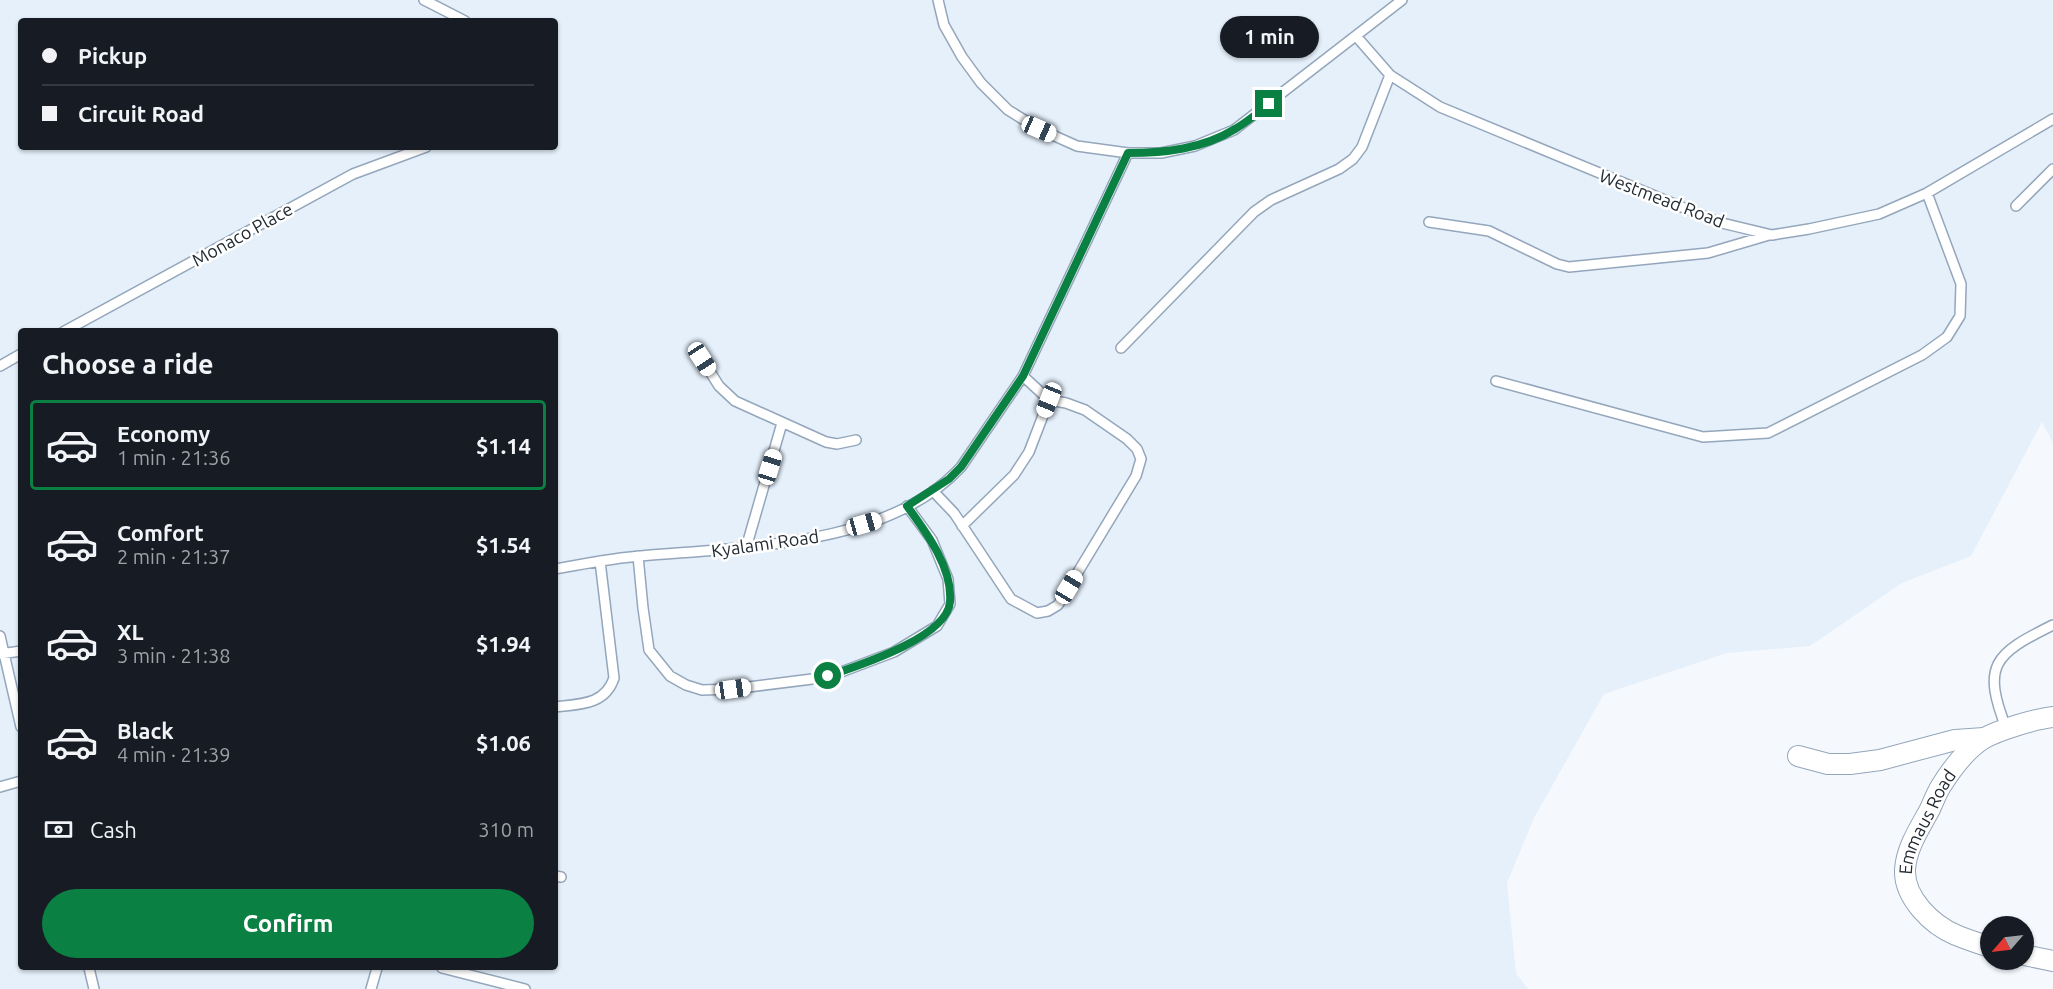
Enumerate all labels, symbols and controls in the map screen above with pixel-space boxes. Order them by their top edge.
callout: 1 min [1220,17,1318,59]
text: 1 min [1244,25,1295,48]
text: Pickup [78,43,147,68]
route end [1255,90,1282,117]
text: Circuit Road [78,101,204,126]
car [1019,113,1059,145]
street label: Westmead Road [1597,165,1727,231]
street label: Monaco Place [188,198,296,270]
car [685,339,719,379]
text: Choose a ride [42,349,214,379]
car [1034,380,1064,420]
icon: car [45,418,99,472]
text: Economy [117,421,210,446]
text: $1.14 [476,433,531,458]
text: 1 min · 21:36 [117,446,231,469]
car [756,447,784,487]
car [844,510,884,538]
icon: car [45,517,99,571]
text: Comfort [117,520,204,545]
street label: Kyalami Road [710,526,820,560]
text: $1.54 [476,532,531,557]
text: 2 min · 21:37 [117,545,231,568]
car [1052,567,1086,607]
icon: car [45,616,99,670]
text: XL [117,619,144,644]
text: $1.94 [476,631,531,656]
text: 3 min · 21:38 [117,644,231,667]
route start [814,662,841,689]
car [714,678,752,700]
icon: car [45,715,99,769]
text: Black [117,718,174,743]
text: $1.06 [476,730,531,755]
text: 4 min · 21:39 [117,743,231,766]
street label: Emmaus Road [1895,765,1959,875]
icon: cash [42,813,75,846]
text: Cash [90,817,137,842]
text: 310 m [478,818,534,841]
button: Confirm [42,889,534,958]
north arrow [1980,916,2034,970]
map controls [1980,916,2034,970]

